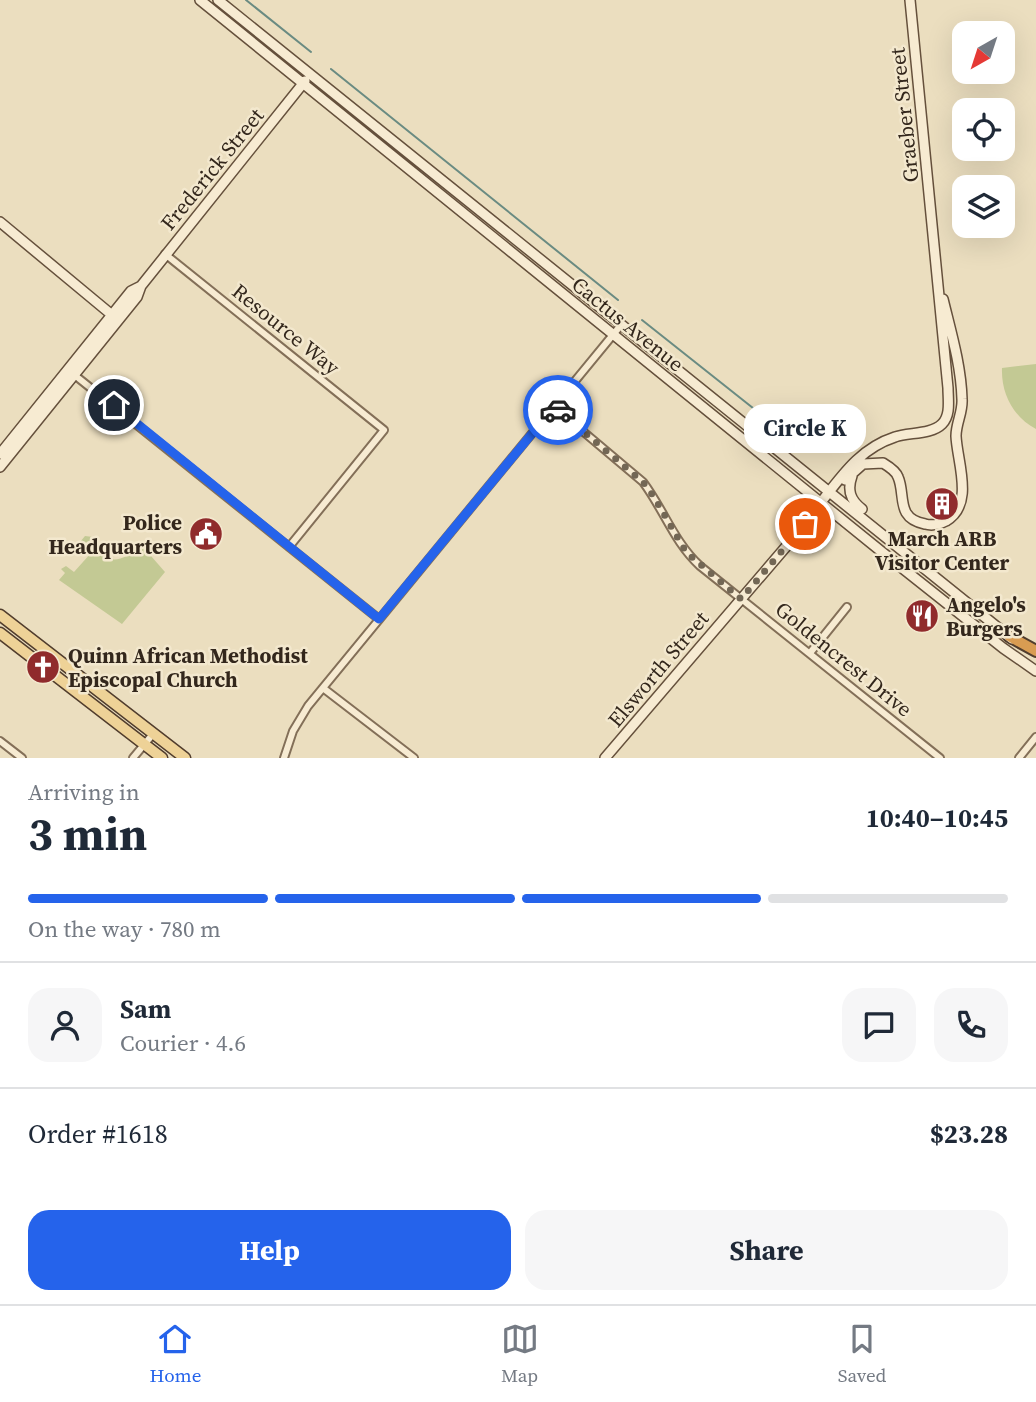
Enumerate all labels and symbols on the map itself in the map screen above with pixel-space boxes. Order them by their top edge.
north arrow [952,21,1015,84]
street label: Graeber Street [883,46,925,184]
street label: Frederick Street [154,102,270,236]
street label: Cactus Avenue [566,270,690,378]
street label: Resource Way [226,277,346,382]
pin [84,375,144,435]
courier [523,375,593,445]
callout: Circle K [744,405,866,454]
building icon: March ARB Visitor Center [923,485,961,523]
pin [775,494,835,554]
place label: Police Headquarters [49,508,182,561]
public building icon: Police Headquarters [187,515,225,553]
place label: March ARB Visitor Center [875,524,1009,577]
place label: Angelo's Burgers [946,590,1026,643]
street label: Goldencrest Drive [769,595,919,723]
restaurant icon: Angelo's Burgers [903,597,941,635]
street label: Elsworth Street [601,605,715,733]
place label: Quinn African Methodist Episcopal Church [68,641,308,694]
church icon: Quinn African Methodist Episcopal Church [24,648,62,686]

